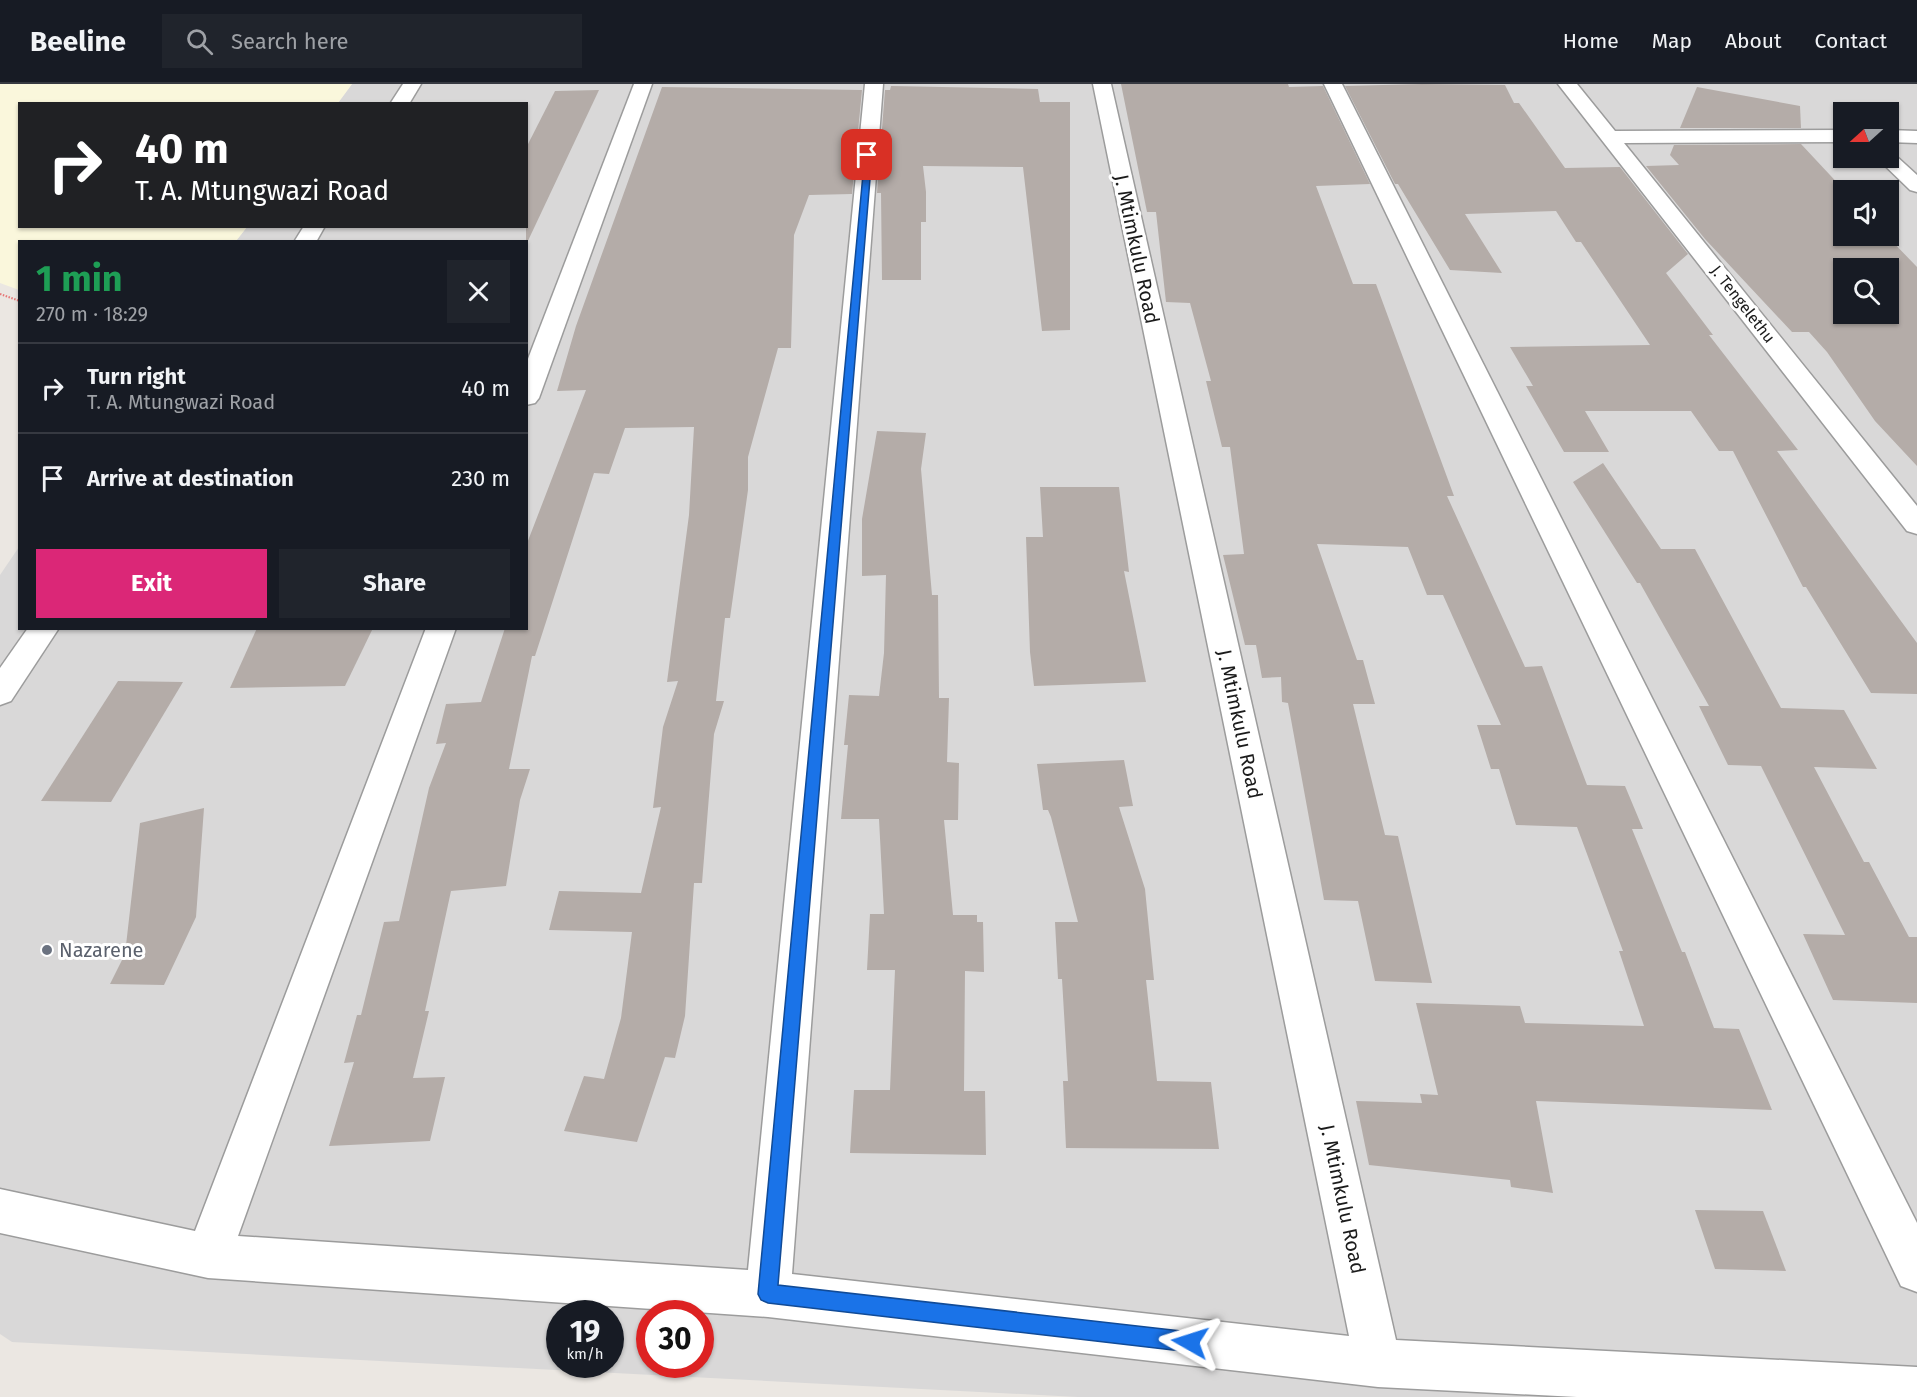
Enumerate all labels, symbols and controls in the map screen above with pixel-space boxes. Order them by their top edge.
search box [162,14,582,68]
text: Beeline [30,25,126,58]
icon: search [183,25,216,58]
text: Search here [231,28,349,55]
text: Home [1563,28,1619,54]
text: Map [1652,28,1692,54]
text: About [1725,28,1782,54]
text: Contact [1815,28,1887,54]
north arrow [1833,102,1899,168]
map controls [1833,102,1899,324]
text: 40 m [135,124,229,174]
icon: right [36,126,114,204]
pin [841,129,892,180]
icon: arrive [850,138,883,171]
street label: J. Mtimkulu Road [1109,172,1165,326]
text: T. A. Mtungwazi Road [135,175,389,207]
button: sound [1833,180,1899,246]
text: 1 min [36,257,123,301]
button: search [1833,258,1899,324]
button: close [447,260,510,323]
street label: J. Tengelethu [1707,261,1779,347]
text: 270 m · 18:29 [36,302,148,326]
text: Turn right [87,363,186,390]
icon: right [36,372,69,405]
text: 40 m [461,375,510,402]
text: T. A. Mtungwazi Road [87,390,275,414]
icon: arrive [36,462,69,495]
text: Arrive at destination [87,465,294,492]
text: 230 m [451,465,510,492]
button: Exit [36,549,267,618]
button: Share [279,549,510,618]
street label: J. Mtimkulu Road [1212,647,1268,801]
place label: Nazarene [59,938,144,962]
marker: Nazarene [40,943,54,957]
street label: J. Mtimkulu Road [1315,1122,1371,1276]
speed limit sign: 30 [636,1300,714,1378]
position arrow [1158,1310,1222,1374]
text: 19 [570,1314,600,1350]
text: km/h [566,1345,604,1363]

